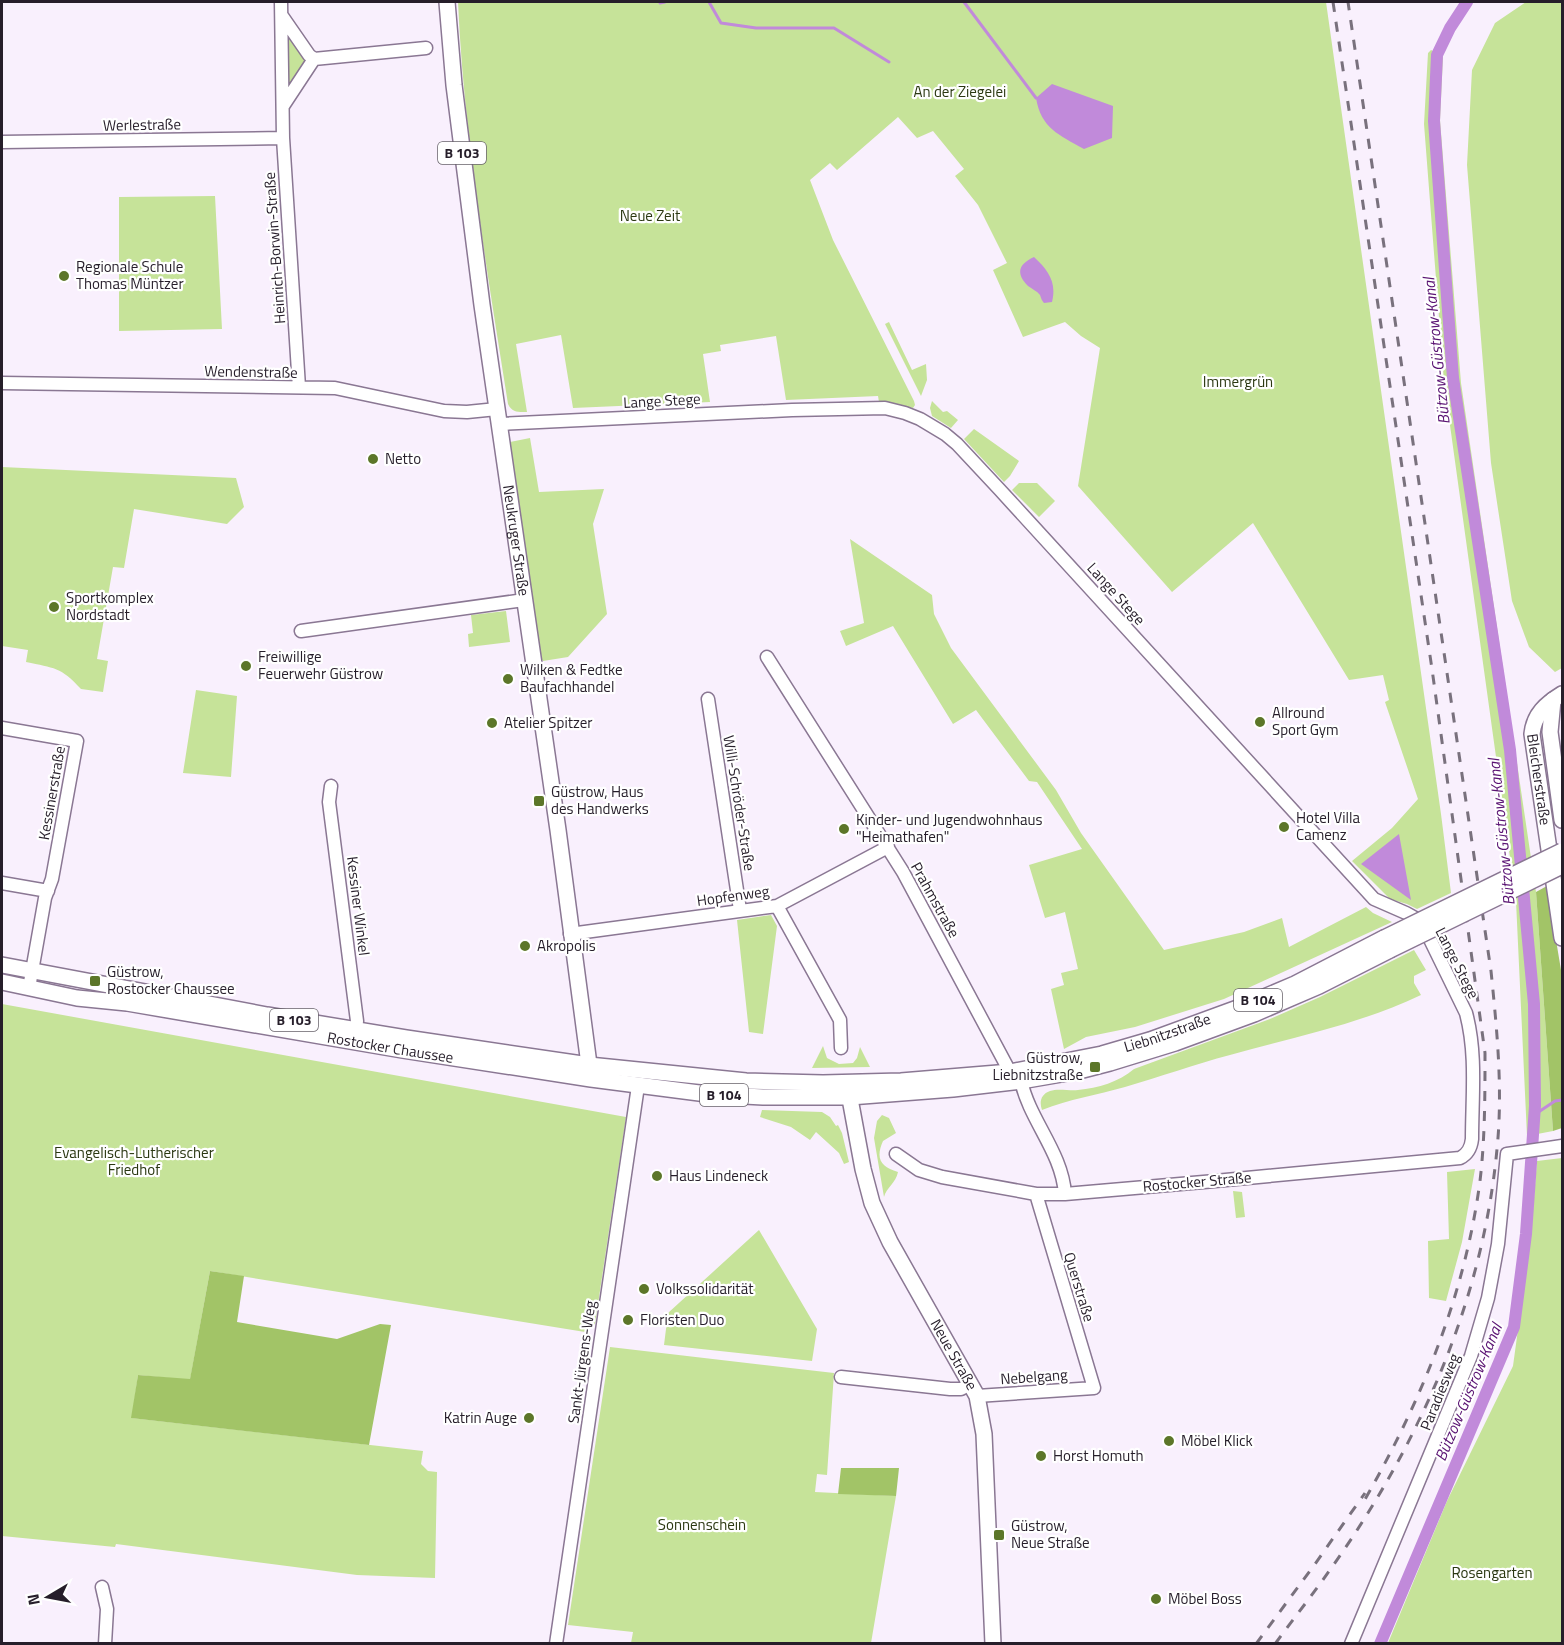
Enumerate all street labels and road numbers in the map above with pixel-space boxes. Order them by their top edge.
street label: Werlestraße [103,112,181,137]
road number: B 103 [438,142,486,164]
street label: Heinrich-Borwin-Straße [258,171,291,325]
street label: Wendenstraße [204,359,298,384]
street label: Lange Stege [623,387,701,414]
street label: Neukruger Straße [497,483,536,597]
street label: Lange Stege [1082,557,1151,630]
street label: Bleicherstraße [1521,732,1557,827]
street label: Willi-Schröder-Straße [717,733,762,872]
street label: Kessinerstraße [32,744,71,842]
street label: Kessiner Winkel [341,855,376,957]
street label: Prahmstraße [905,858,966,942]
street label: Hopfenweg [695,879,771,912]
street label: Lange Stege [1430,923,1485,1003]
road number: B 104 [1234,989,1282,1011]
street label: Liebnitzstraße [1121,1007,1214,1058]
road number: B 103 [270,1009,318,1031]
street label: Rostocker Chaussee [325,1025,455,1069]
road number: B 104 [700,1084,748,1106]
street label: Rostocker Straße [1142,1165,1252,1198]
street label: Querstraße [1058,1249,1101,1325]
street label: Sankt-Jürgens-Weg [561,1299,602,1425]
street label: Neue Straße [925,1315,984,1394]
street label: Paradiesweg [1414,1350,1466,1434]
street label: Nebelgang [999,1363,1069,1390]

